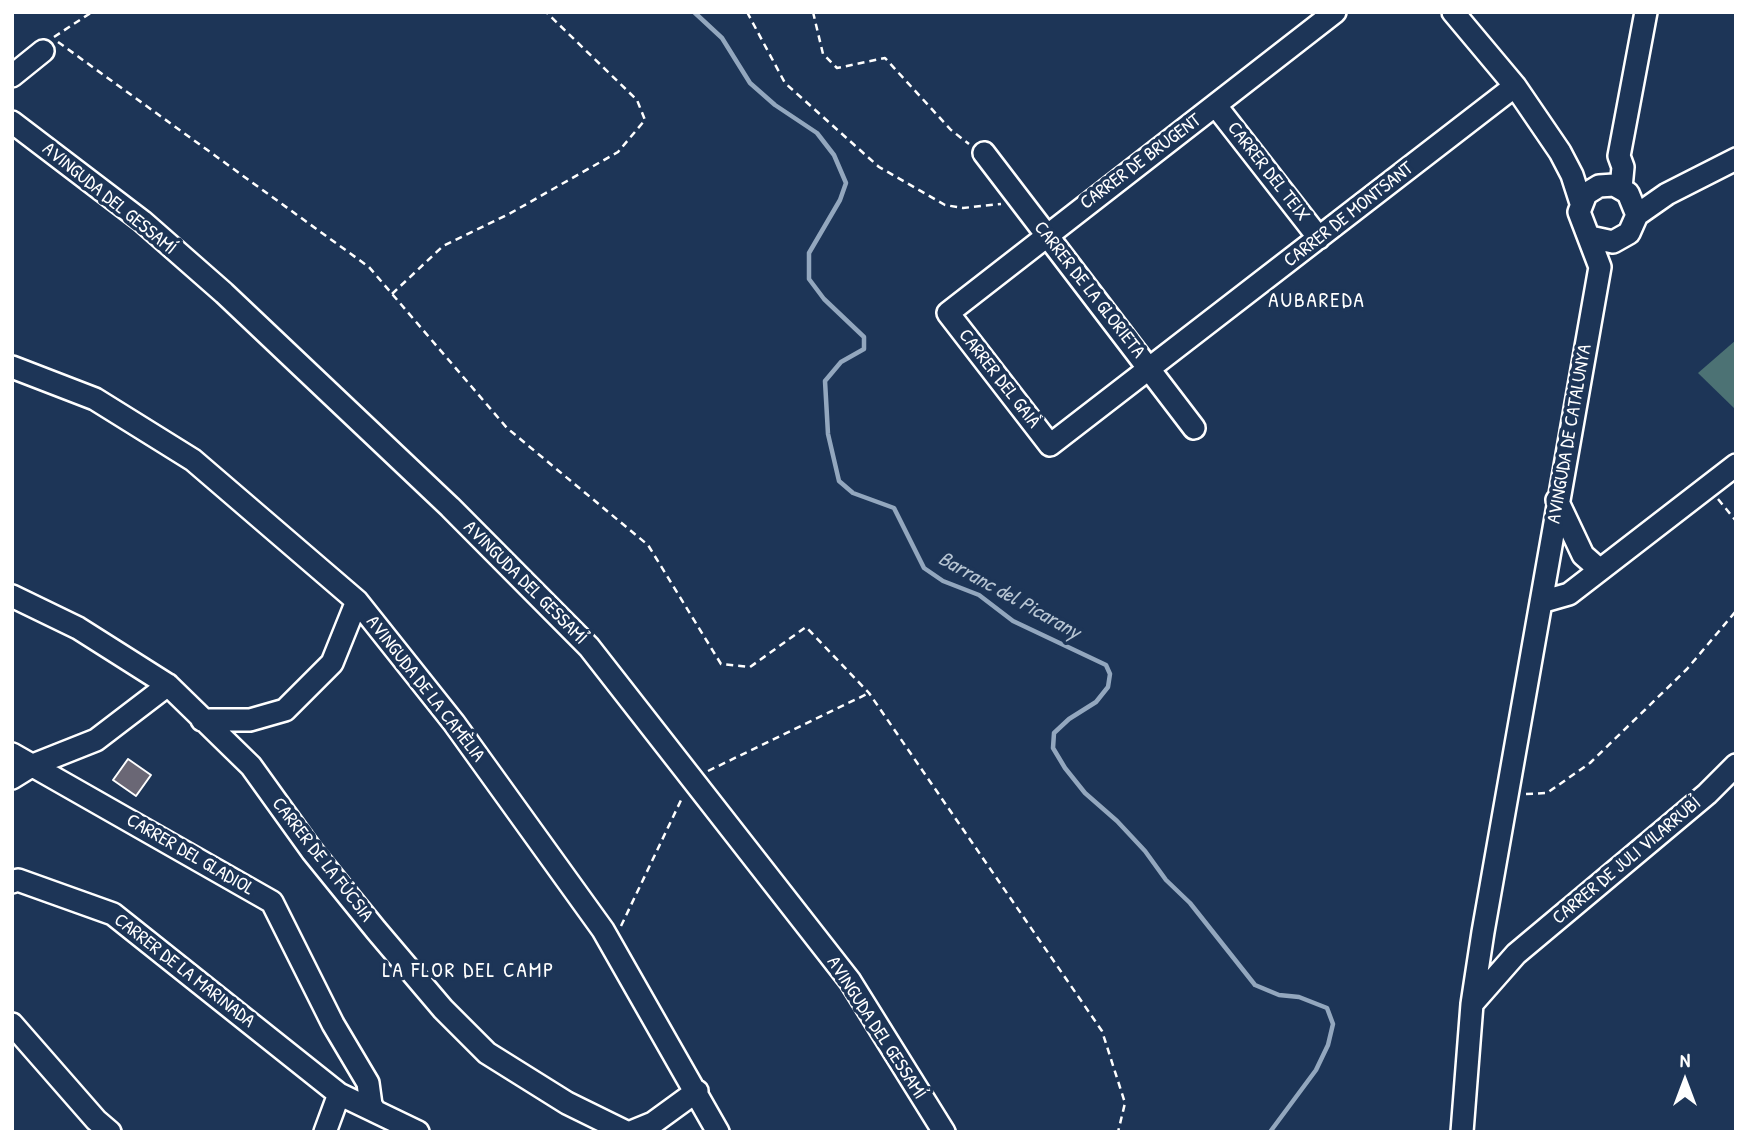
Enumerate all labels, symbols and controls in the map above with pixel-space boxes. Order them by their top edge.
street label: CARRER DE BRUGENT [1076,109,1206,215]
street label: CARRER DEL TEIX [1222,118,1314,226]
street label: AVINGUDA DEL GESSAMÍ [37,138,181,260]
street label: CARRER DE MONTSANT [1280,157,1418,273]
street label: CARRER DE LA GLORIETA [1029,217,1149,363]
district label: AUBAREDA [1269,288,1365,314]
street label: CARRER DEL GAIÀ [953,325,1045,433]
street label: AVINGUDA DE CATALUNYA [1543,343,1597,525]
street label: AVINGUDA DEL GESSAMÍ [458,516,592,650]
water label: Barranc del Picarany [934,547,1084,645]
street label: AVINGUDA DE LA CAMÈLIA [361,611,489,767]
street label: CARRER DE JULI VILARRUBÍ [1548,792,1706,930]
street label: CARRER DE LA FÚCSIA [266,793,378,927]
street label: CARRER DEL GLADIOL [122,809,258,901]
street label: CARRER DE LA MARINADA [109,909,259,1033]
street label: AVINGUDA DEL GESSAMÍ [821,952,931,1104]
district label: LA FLOR DEL CAMP [385,958,553,984]
north arrow [1650,1046,1720,1116]
text: N [1680,1047,1690,1073]

